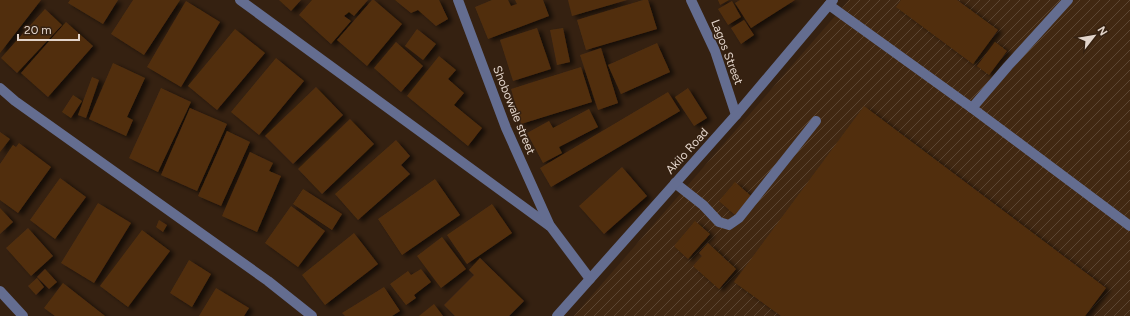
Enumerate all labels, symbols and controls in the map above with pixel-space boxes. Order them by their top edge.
scale bar [18,16,79,42]
north arrow [1074,16,1114,56]
street label: Lagos Street [708,18,746,87]
text: 20 m [24,23,52,37]
text: N [1094,24,1110,38]
street label: Shobowale street [490,64,538,157]
street label: Akilo Road [663,125,711,177]

